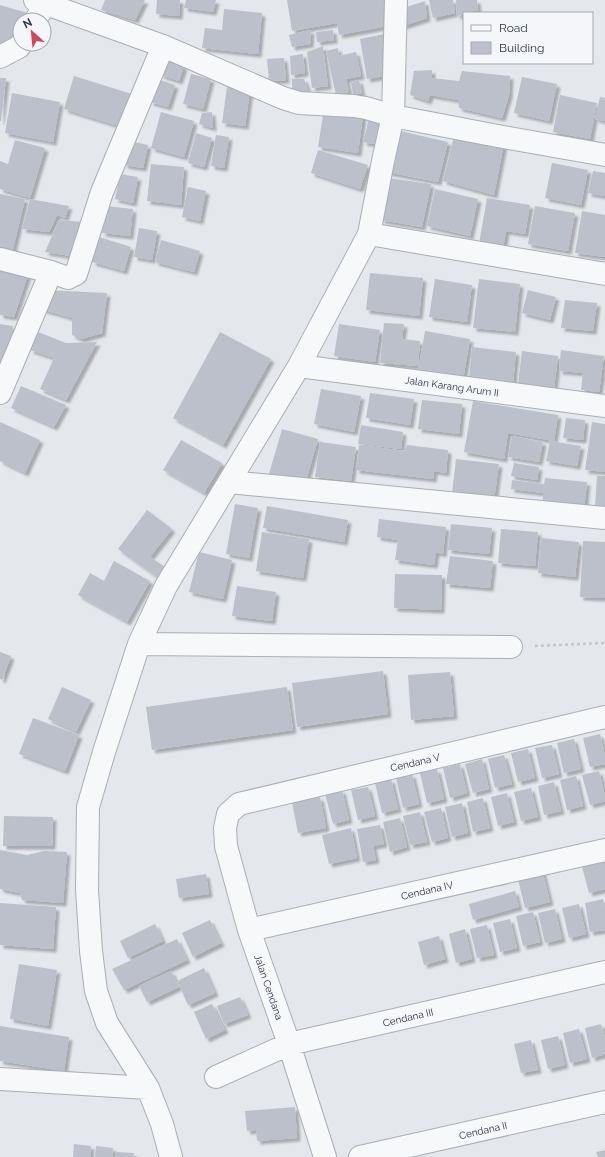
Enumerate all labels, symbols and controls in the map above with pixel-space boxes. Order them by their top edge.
north arrow [12,12,52,52]
legend [463,12,593,64]
text: N [21,16,34,31]
text: Road [499,21,528,35]
text: Building [499,41,545,55]
street label: Jalan Karang Arum II [404,374,500,399]
street label: Cendana V [389,751,441,774]
street label: Cendana IV [400,879,455,902]
street label: Jalan Cendana [252,953,285,1021]
street label: Cendana III [382,1006,434,1029]
street label: Cendana II [458,1120,508,1141]

